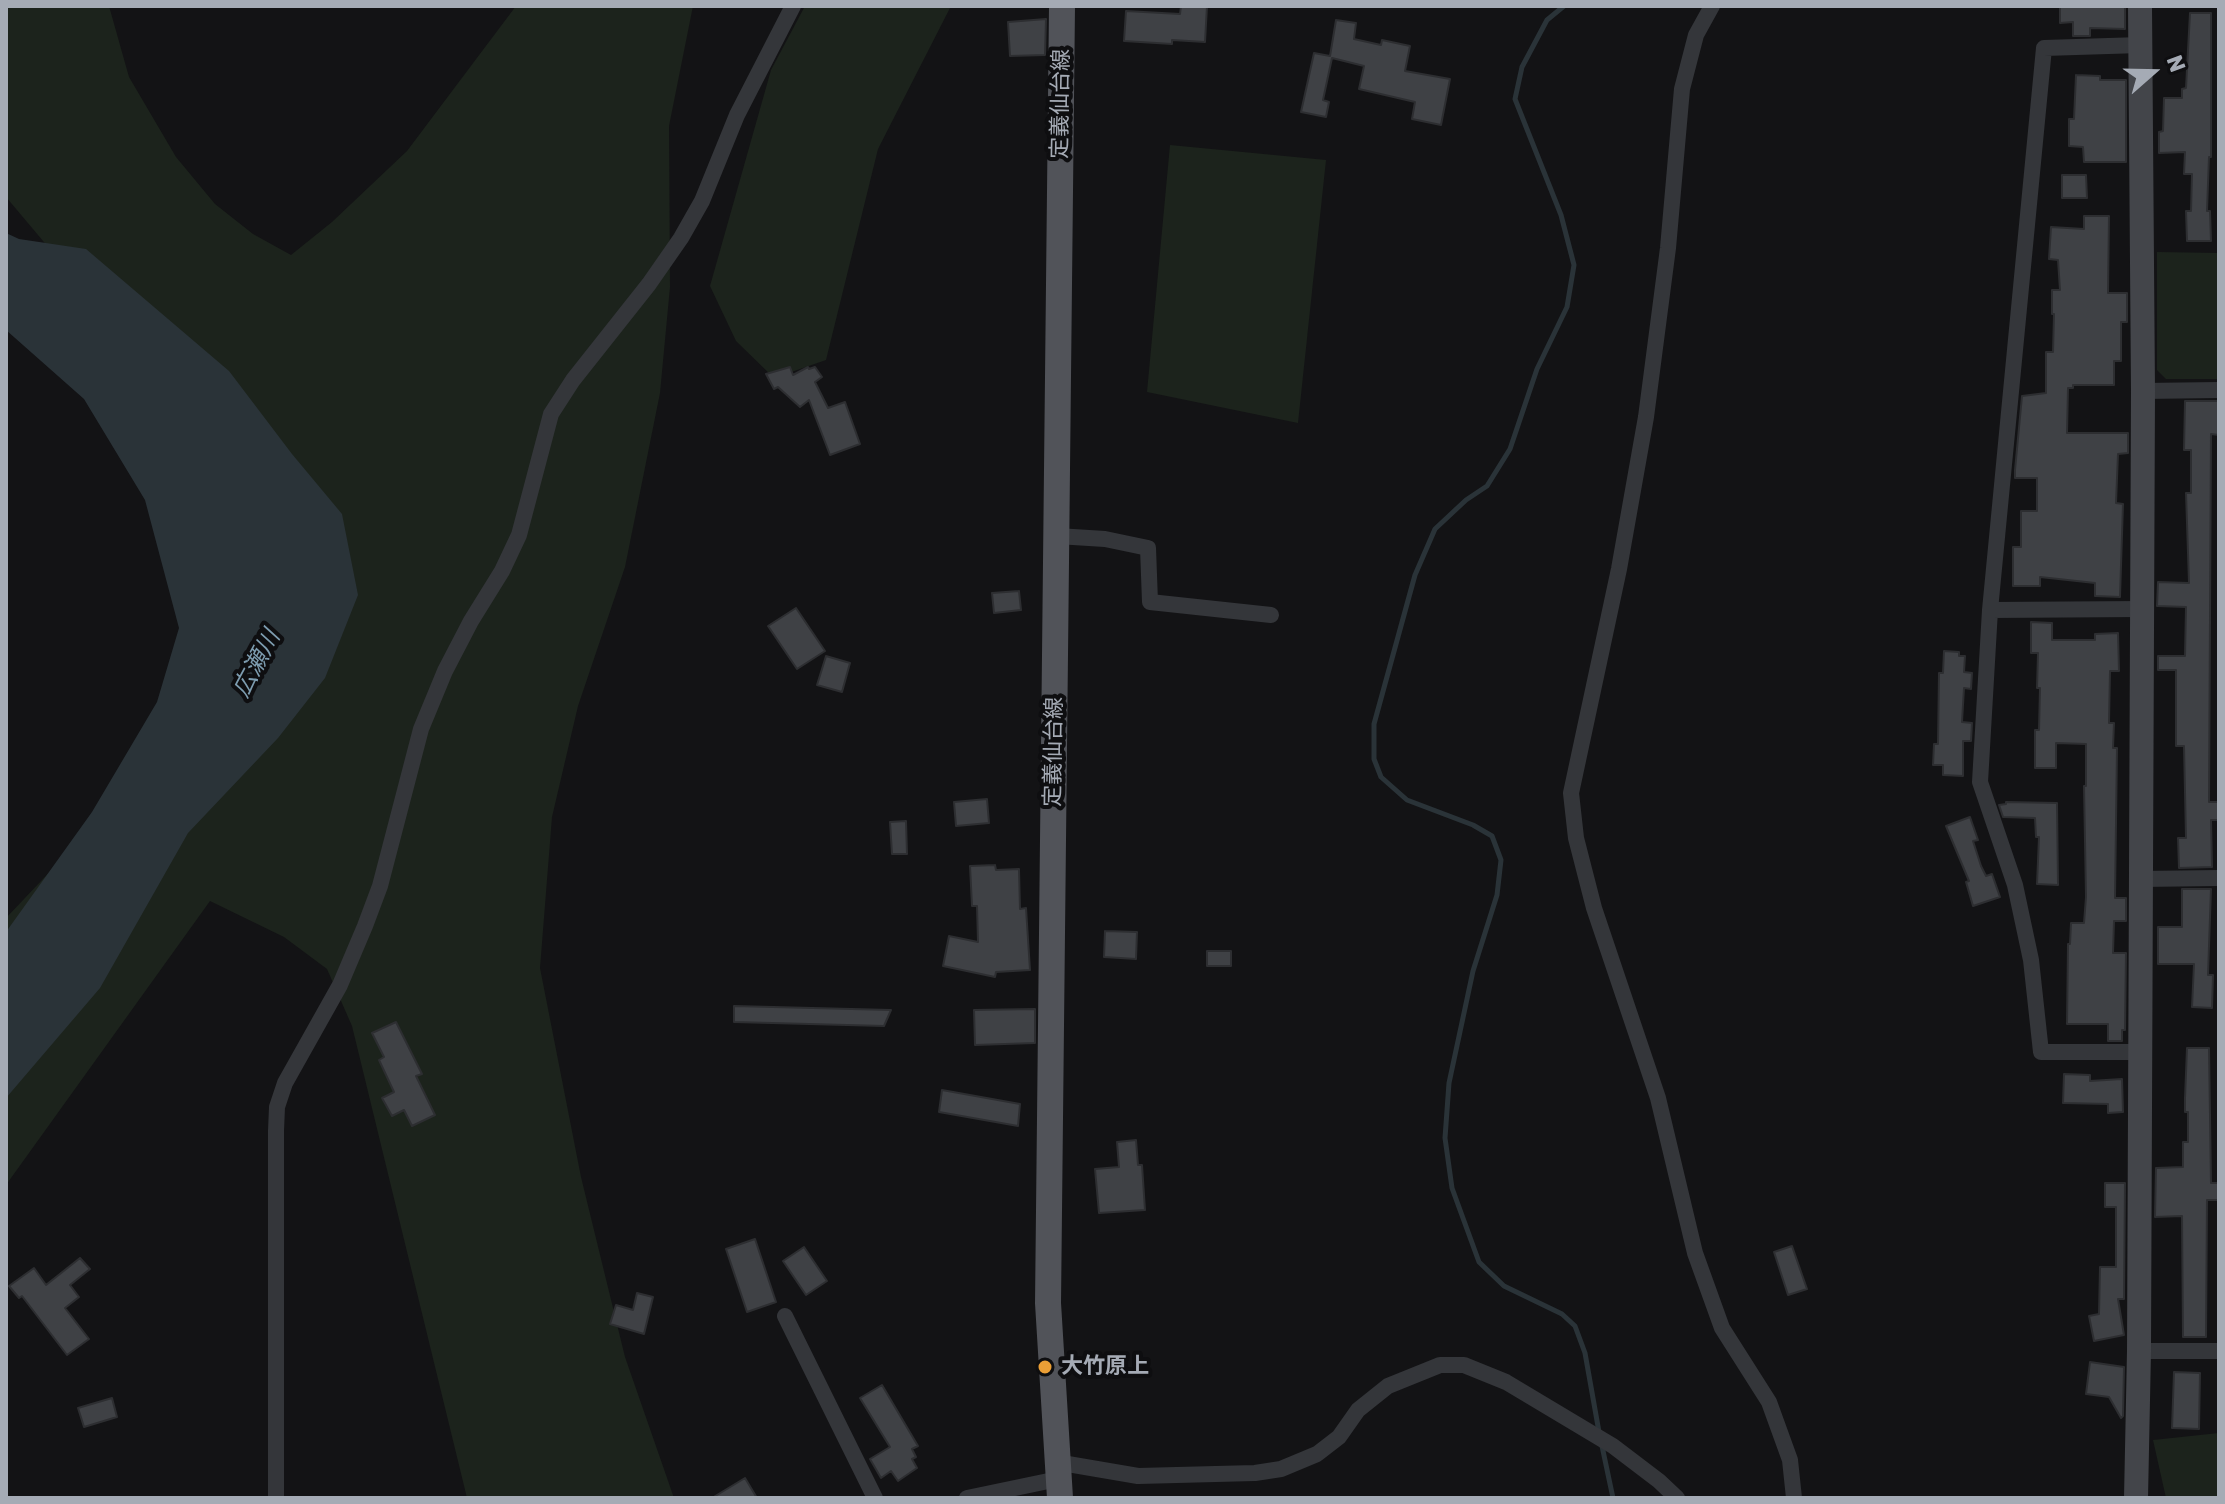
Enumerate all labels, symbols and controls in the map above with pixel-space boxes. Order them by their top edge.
north arrow [2113,32,2193,112]
street label: 定義仙台線 [1047,49,1075,159]
text: N [2161,52,2191,76]
water label: 広瀬川 [227,625,287,703]
street label: 定義仙台線 [1040,697,1068,807]
place label: 大竹原上 [1061,1354,1149,1380]
marker: 大竹原上 [1036,1358,1054,1376]

